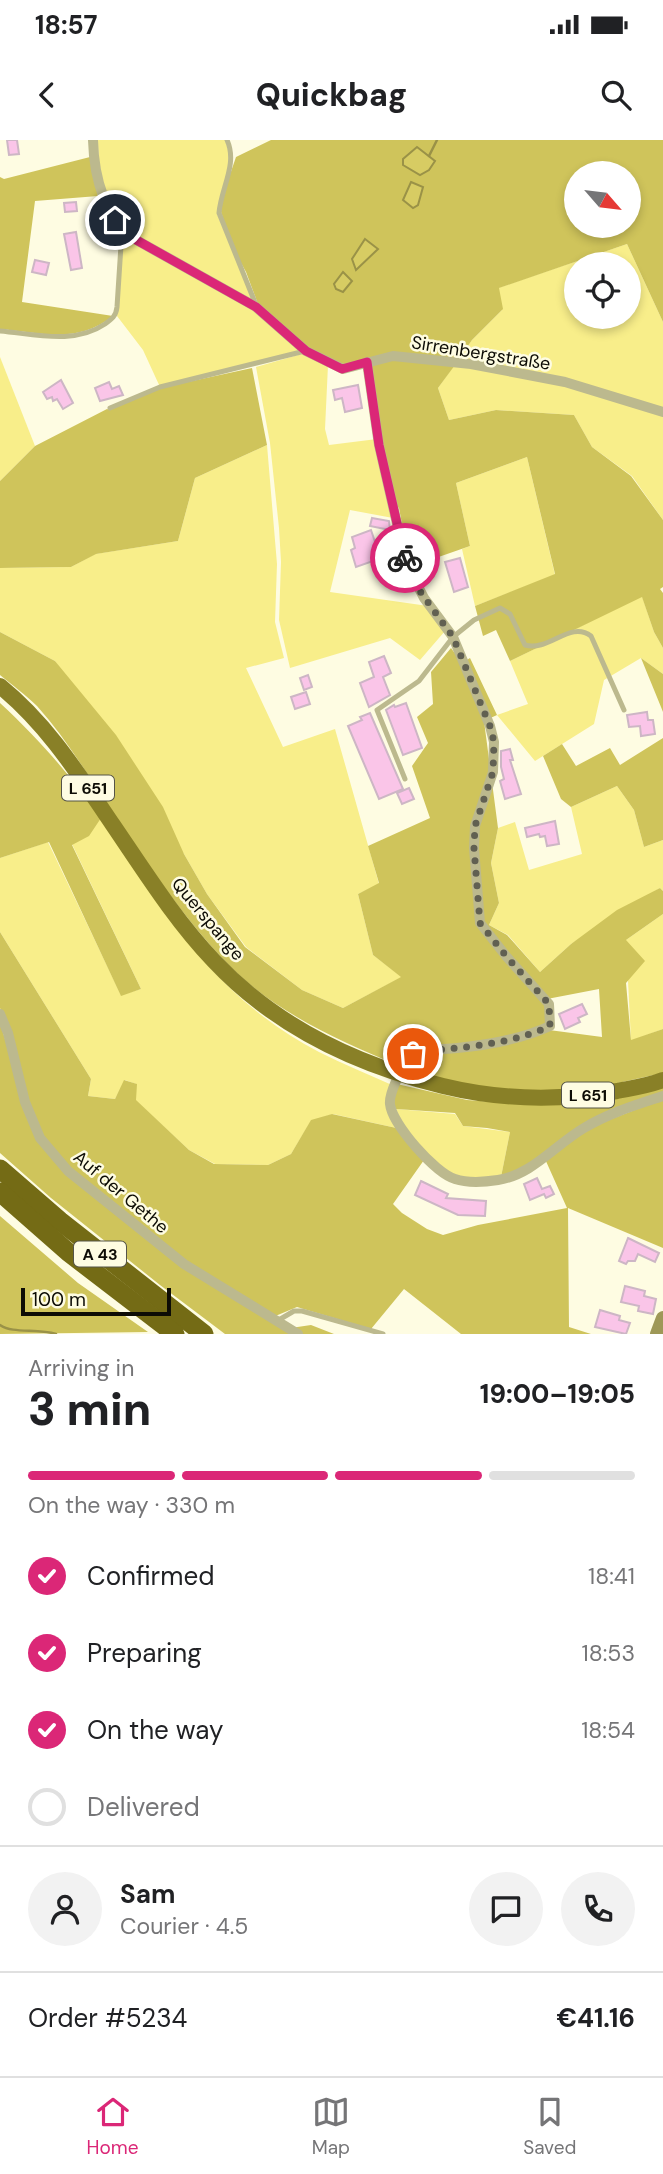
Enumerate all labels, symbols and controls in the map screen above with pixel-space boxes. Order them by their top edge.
text: 18:57 [35,8,97,42]
text: Quickbag [256,74,407,116]
icon: back [28,76,66,114]
icon: search [597,76,635,114]
north arrow [564,161,640,238]
map controls [564,161,641,329]
pin [85,190,145,250]
icon: home [96,201,134,239]
button: locate [564,252,641,329]
street label: Sirrenbergstraße [410,330,552,376]
courier [370,523,440,593]
icon: bike [386,539,424,577]
road number: L 651 [62,776,114,800]
street label: Querspange [166,872,250,966]
pin [383,1024,443,1084]
icon: bag [394,1035,432,1073]
road number: L 651 [562,1082,614,1107]
street label: Auf der Gethe [68,1145,174,1239]
road number: A 43 [74,1242,126,1266]
scale bar [21,1285,172,1317]
text: 100 m [32,1287,86,1312]
text: Arriving in [28,1353,134,1383]
text: 19:00–19:05 [480,1377,635,1411]
text: 3 min [28,1379,151,1439]
text: On the way · 330 m [28,1490,235,1520]
icon: check [28,1557,66,1595]
text: Confirmed [87,1559,214,1593]
text: 18:41 [588,1561,635,1591]
icon: check [28,1634,66,1672]
text: Preparing [87,1636,202,1670]
text: 18:53 [582,1638,635,1668]
icon: check [28,1711,66,1749]
text: On the way [87,1713,223,1747]
text: 18:54 [581,1715,635,1745]
text: Delivered [87,1790,200,1824]
button: person [28,1872,102,1946]
button: chat [469,1872,543,1946]
button: phone [561,1872,635,1946]
text: Sam [120,1877,175,1911]
text: Courier · 4.5 [120,1911,248,1941]
text: Order #5234 [28,2001,187,2035]
text: €41.16 [556,2001,635,2035]
tab: Home [87,2093,139,2160]
tab: Map [312,2093,350,2160]
tab: Saved [523,2093,576,2160]

